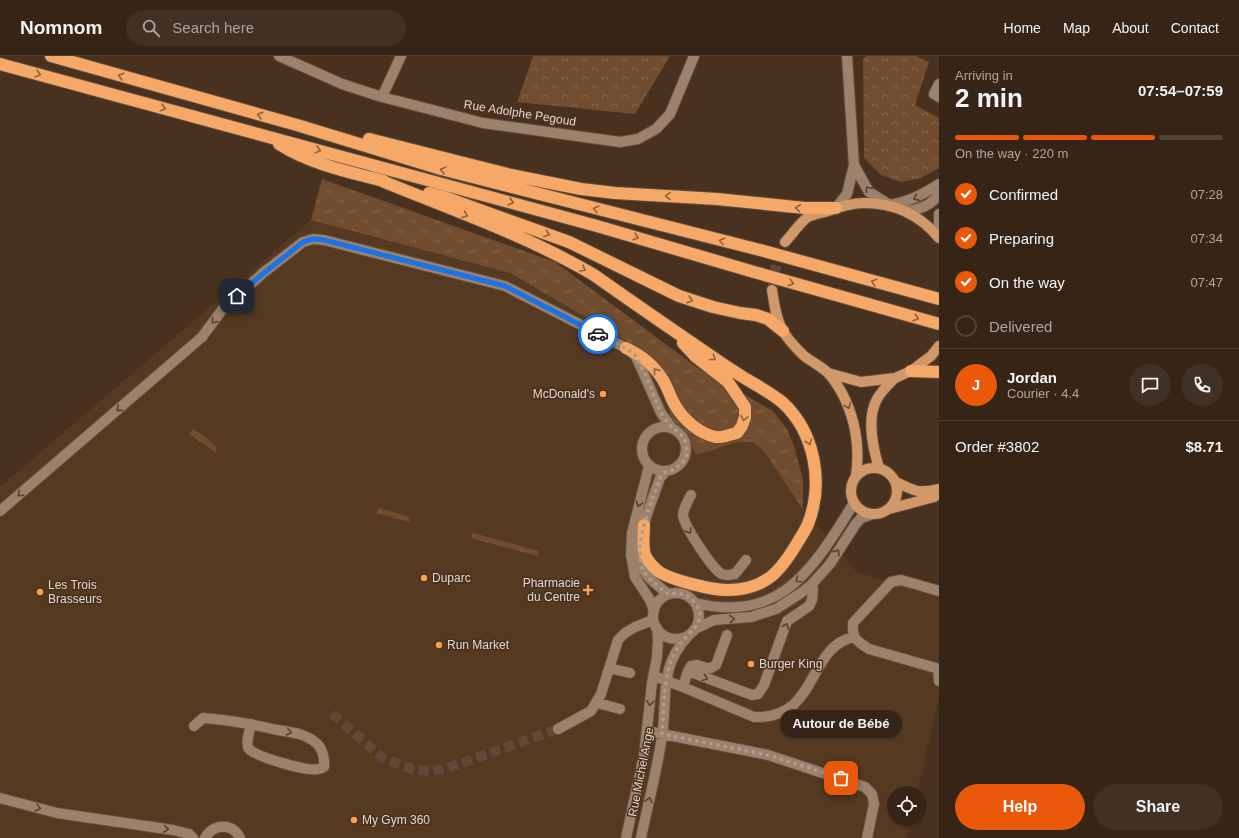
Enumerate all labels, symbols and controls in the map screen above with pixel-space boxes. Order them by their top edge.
search box [126,10,406,46]
text: Nomnom [20,17,102,38]
icon: search [140,17,162,39]
text: Search here [172,19,254,36]
text: Home [1004,20,1041,36]
text: Map [1063,20,1090,36]
text: About [1112,20,1149,36]
text: Contact [1171,20,1219,36]
text: Arriving in [955,68,1013,83]
one-way arrow [34,69,41,78]
one-way arrow [118,72,125,81]
text: 07:54–07:59 [1138,82,1223,99]
text: 2 min [955,83,1023,113]
street label: Rue Adolphe Pegoud [463,97,577,129]
one-way arrow [159,103,166,112]
one-way arrow [256,111,263,120]
one-way arrow [314,145,321,154]
text: On the way · 220 m [955,146,1068,161]
one-way arrow [440,166,446,174]
icon: check [955,183,977,205]
one-way arrow [866,186,873,193]
text: Confirmed [989,186,1058,203]
text: 07:28 [1190,187,1223,202]
one-way arrow [665,191,671,200]
one-way arrow [912,193,920,201]
one-way arrow [508,198,514,206]
one-way arrow [794,203,801,212]
one-way arrow [593,205,599,213]
one-way arrow [461,210,468,218]
icon: check [955,227,977,249]
one-way arrow [544,229,551,238]
text: Preparing [989,230,1054,247]
text: 07:34 [1190,231,1223,246]
one-way arrow [632,232,639,241]
one-way arrow [719,237,726,246]
one-way arrow [579,264,586,271]
icon: check [955,271,977,293]
text: On the way [989,274,1065,291]
text: 07:47 [1190,275,1223,290]
one-way arrow [788,278,795,287]
one-way arrow [871,278,878,287]
pin [220,279,254,313]
icon: home [226,285,248,307]
one-way arrow [686,295,693,303]
one-way arrow [913,313,920,322]
courier [578,314,618,354]
one-way arrow [212,317,219,324]
text: Delivered [989,318,1052,335]
icon: car [587,323,609,345]
one-way arrow [709,353,716,360]
button: chat [1129,364,1171,406]
button: phone [1181,364,1223,406]
one-way arrow [654,369,661,376]
text: Jordan [1007,369,1057,386]
text: J [972,376,980,393]
text: Courier · 4.4 [1007,386,1079,401]
place label: McDonald's [533,387,595,401]
marker: McDonald's [598,389,608,399]
one-way arrow [843,402,851,410]
one-way arrow [116,405,123,412]
one-way arrow [740,415,748,422]
one-way arrow [804,438,812,445]
text: Order #3802 [955,438,1039,455]
text: $8.71 [1185,438,1223,455]
one-way arrow [17,489,24,496]
one-way arrow [636,500,644,507]
one-way arrow [685,527,692,534]
one-way arrow [832,549,840,556]
place label: Duparc [432,571,471,585]
marker: Duparc [419,573,429,583]
one-way arrow [796,575,803,582]
place label: Pharmacie du Centre [523,576,580,604]
place label: Les Trois Brasseurs [48,578,102,606]
marker: Pharmacie du Centre [583,585,593,595]
marker: Les Trois Brasseurs [35,587,45,597]
one-way arrow [729,614,735,623]
one-way arrow [781,623,789,630]
place label: Run Market [447,638,510,652]
marker: Run Market [434,640,444,650]
place label: Burger King [759,657,822,671]
marker: Burger King [746,659,756,669]
one-way arrow [702,673,709,681]
one-way arrow [646,700,655,706]
callout: Autour de Bébé [780,710,902,738]
text: Autour de Bébé [793,716,889,731]
street label: Rue Michel Ange [625,726,657,818]
one-way arrow [286,727,292,736]
pin [824,761,858,795]
icon: bag [830,767,852,789]
button: Help [955,784,1085,830]
button: Share [1093,784,1223,830]
map controls [887,786,927,826]
button: locate [887,786,927,826]
one-way arrow [645,797,653,803]
one-way arrow [34,803,41,812]
place label: My Gym 360 [362,813,430,827]
marker: My Gym 360 [349,815,359,825]
one-way arrow [163,824,169,833]

